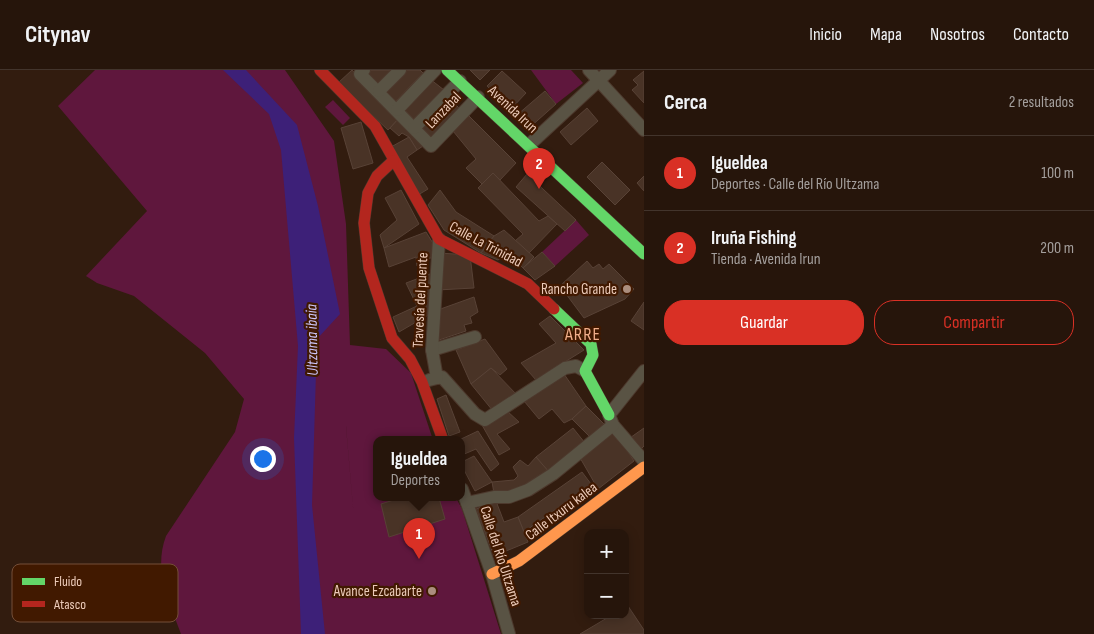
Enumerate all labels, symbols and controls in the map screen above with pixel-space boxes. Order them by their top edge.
text: Citynav [25,20,91,49]
text: Inicio [809,24,842,45]
text: Mapa [870,24,902,45]
text: Nosotros [930,24,985,45]
text: Contacto [1013,24,1069,45]
street label: Avenida Irun [483,81,542,137]
street label: Lanzabal [421,88,465,133]
text: Cerca [664,90,707,115]
text: 2 resultados [1009,93,1074,112]
pin: 2 [523,148,555,189]
text: Igueldea [711,152,768,175]
text: 1 [677,164,683,183]
text: 100 m [1041,164,1074,183]
text: Deportes · Calle del Río Ultzama [711,175,880,194]
street label: Calle La Trinidad [446,217,526,272]
text: Iruña Fishing [711,227,796,250]
text: 2 [676,239,684,258]
text: 200 m [1040,239,1074,258]
text: Tienda · Avenida Irun [711,250,821,269]
street label: Travesía del puente [409,252,432,348]
place label: Rancho Grande [541,280,617,299]
marker: Rancho Grande [621,283,633,295]
button: Guardar [664,300,864,345]
button: Compartir [874,300,1074,345]
water label: Ultzama ibaia [302,303,323,376]
district label: ARRE [564,324,601,345]
popup [373,436,465,501]
your location [250,446,276,472]
text: Igueldea [391,448,447,471]
text: Deportes [391,471,440,490]
street label: Calle Itxuru kalea [522,478,601,545]
street label: Calle del Río Ultzama [475,504,526,609]
pin: 1 [403,518,435,559]
map controls [584,529,629,619]
button: + [584,529,629,574]
legend [12,564,178,622]
text: Fluido [54,573,82,590]
button: − [584,574,629,619]
place label: Avance Ezcabarte [333,582,422,601]
marker: Avance Ezcabarte [426,585,438,597]
text: Atasco [53,596,86,613]

